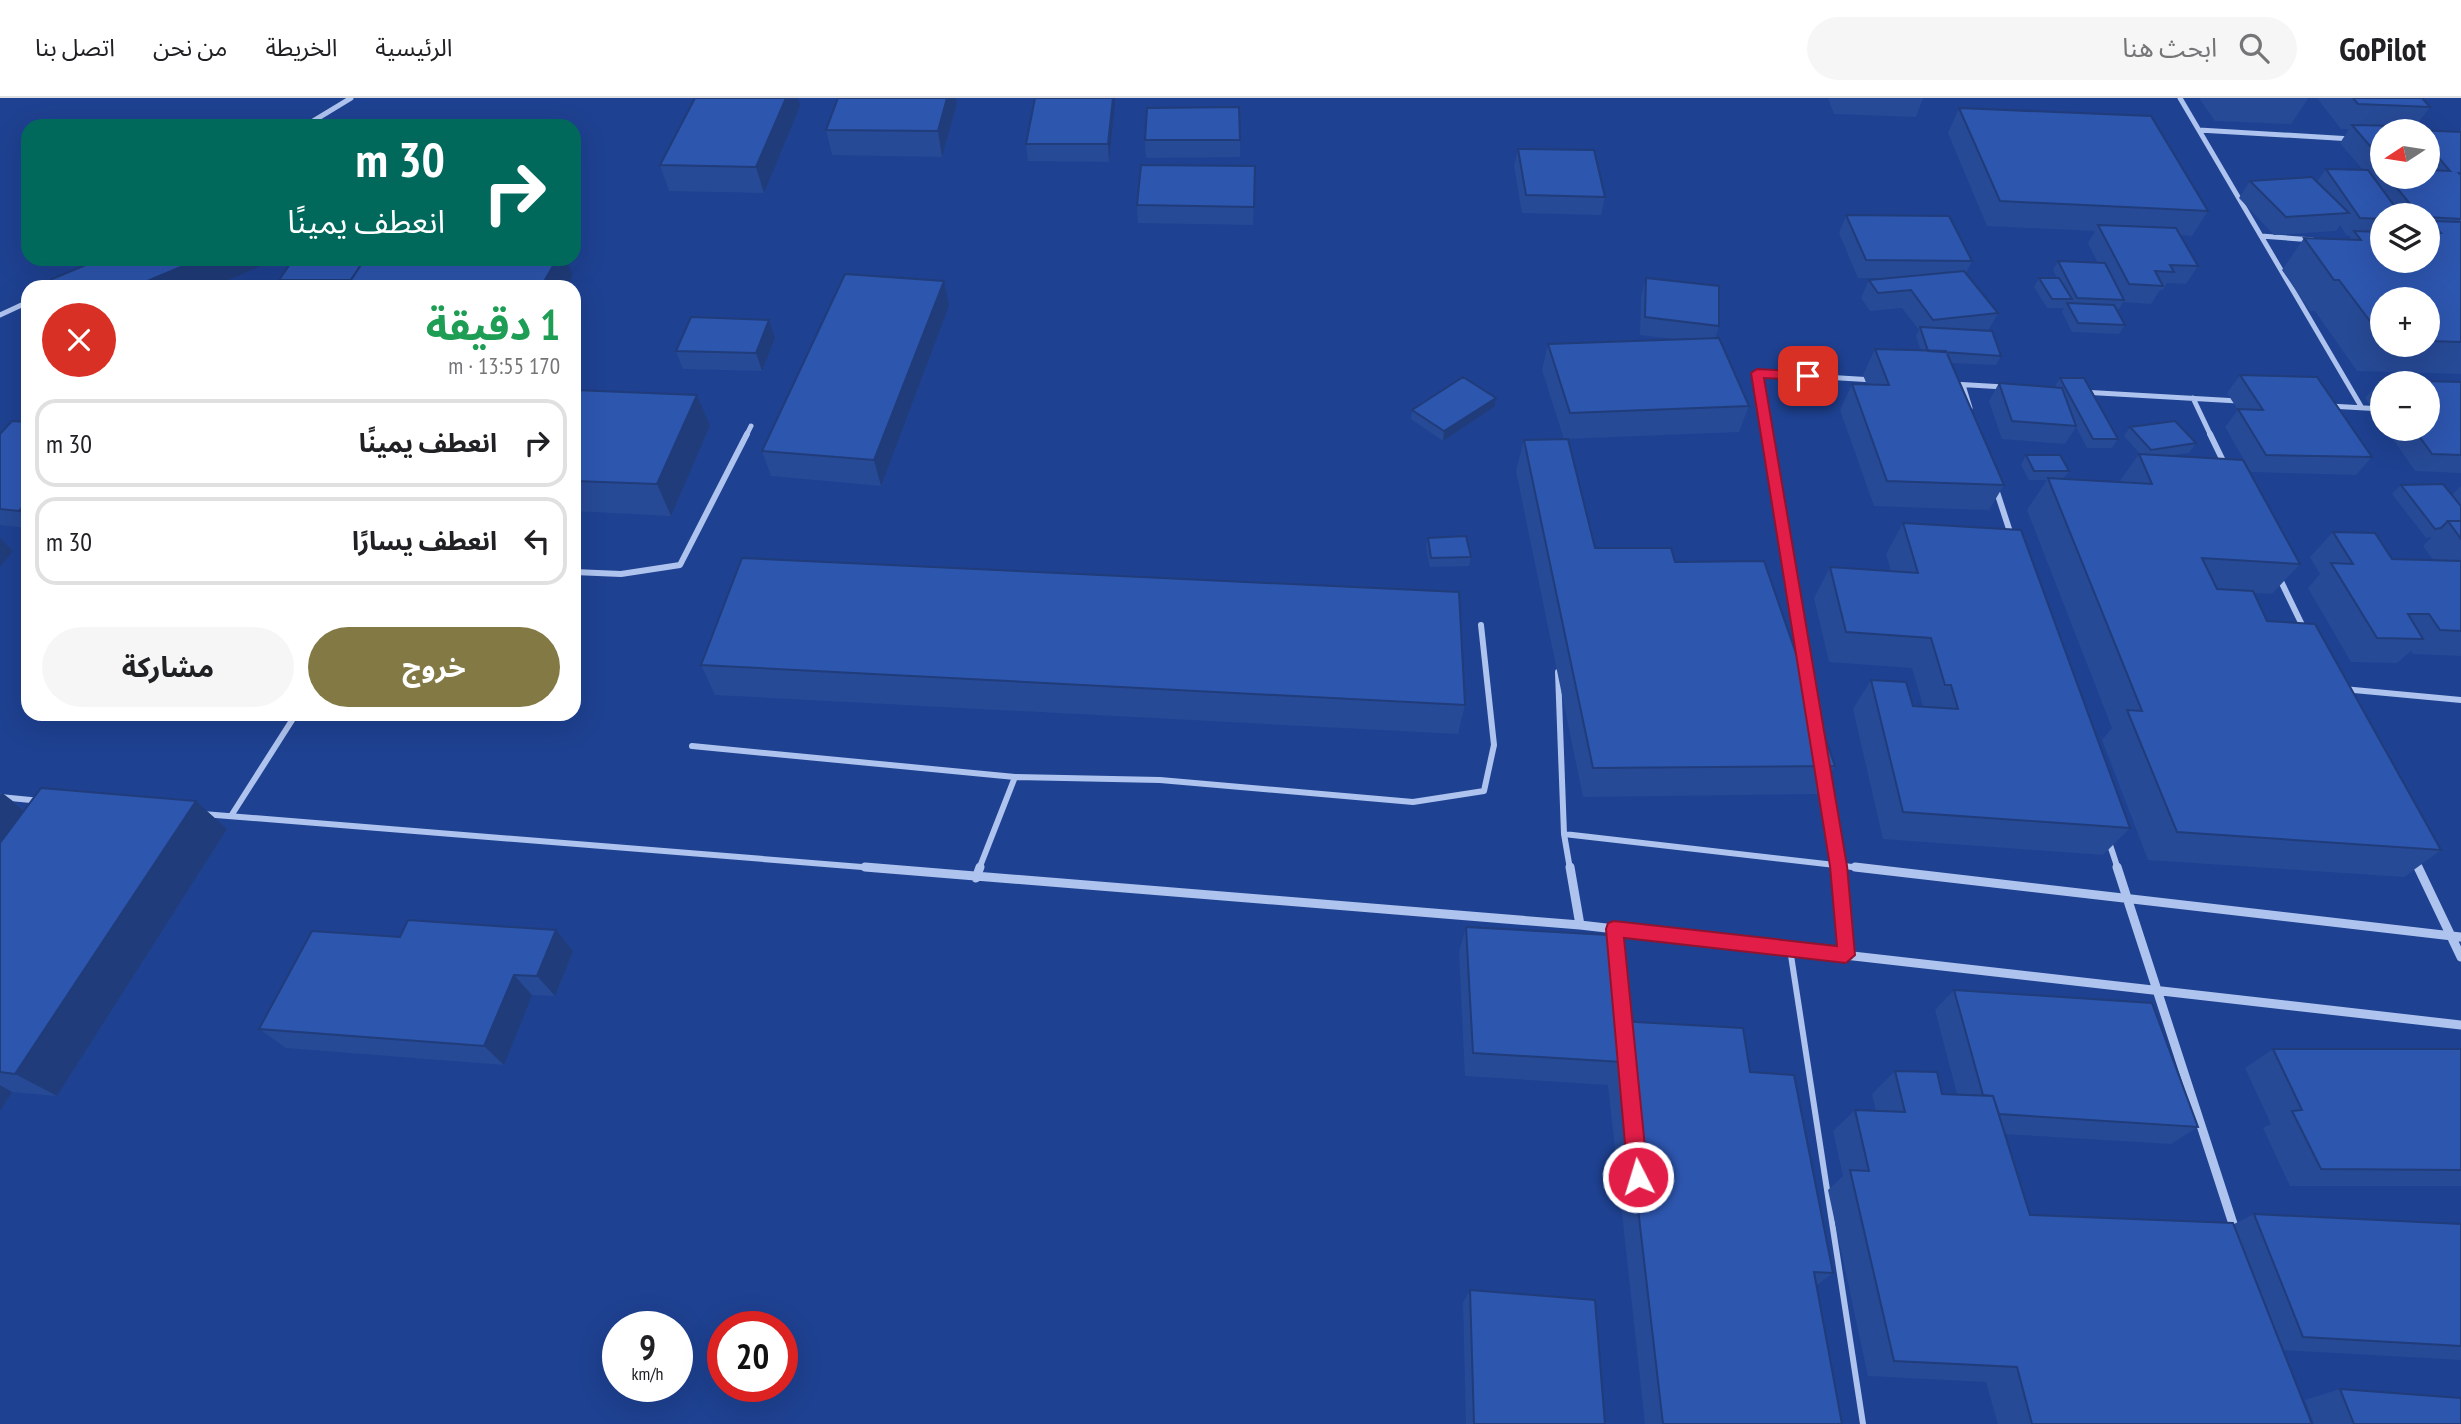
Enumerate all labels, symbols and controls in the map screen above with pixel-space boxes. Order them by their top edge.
search box [1807,17,2297,80]
text: GoPilot [2339,27,2426,70]
icon: search [2235,29,2273,67]
text: ابحث هنا [2122,31,2217,64]
text: اتصل بنا [35,32,115,63]
text: من نحن [153,32,227,63]
text: الخريطة [265,32,337,63]
text: الرئيسية [375,32,453,63]
north arrow [2370,119,2440,189]
map controls [2370,119,2440,441]
text: 30 m [356,127,445,191]
icon: right [469,147,560,238]
text: انعطف يمينًا [287,200,445,242]
button: layers [2370,203,2440,273]
button: + [2370,287,2440,357]
text: 1 دقيقة [426,297,560,352]
button: close [42,303,116,377]
pin [1778,346,1838,406]
text: 170 m · 13:55 [448,351,560,380]
icon: arrive [1789,357,1827,395]
button: − [2370,371,2440,441]
icon: right [518,424,556,462]
text: انعطف يمينًا [359,426,497,459]
text: 30 m [46,427,92,460]
icon: left [518,522,556,560]
text: انعطف يسارًا [352,524,497,557]
text: 30 m [46,525,92,558]
button: مشاركة [42,627,294,707]
button: خروج [308,627,560,707]
position arrow [1601,1140,1675,1214]
speed limit sign: 20 [707,1311,798,1402]
text: 9 [639,1324,656,1370]
text: km/h [632,1362,663,1385]

